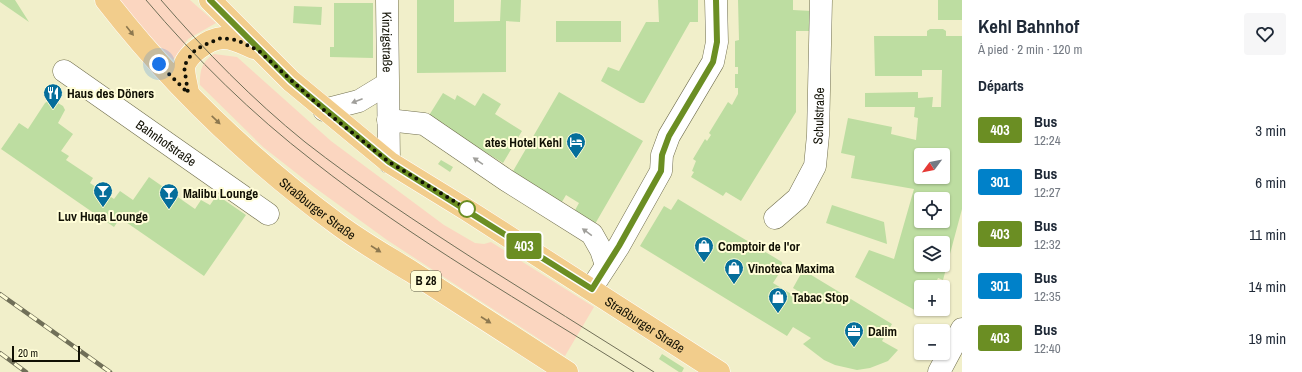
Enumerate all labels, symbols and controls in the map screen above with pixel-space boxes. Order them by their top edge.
street label: Kinzigstraße [379,12,396,72]
text: Kehl Bahnhof [978,13,1079,39]
button: heart [1244,13,1286,55]
one-way arrow [125,25,134,36]
text: À pied · 2 min · 120 m [978,41,1082,58]
your location [149,54,169,74]
text: Départs [978,75,1024,96]
restaurant icon: Haus des Döners [42,82,64,110]
place label: Haus des Döners [67,85,154,102]
street label: Schulstraße [809,87,828,145]
one-way arrow [351,98,363,104]
text: Bus [1034,111,1057,132]
street label: Bahnhofstraße [133,116,200,170]
one-way arrow [211,116,221,125]
text: 3 min [1255,120,1286,141]
text: 403 [990,121,1010,139]
hotel icon: ates Hotel Kehl [565,131,587,159]
text: 12:24 [1034,132,1061,149]
place label: ates Hotel Kehl [485,134,562,151]
north arrow [914,148,950,184]
map controls [914,148,950,360]
one-way arrow [473,157,483,165]
text: Bus [1034,163,1057,184]
text: 6 min [1255,172,1286,193]
text: 301 [990,173,1010,191]
street label: Straßburger Straße [276,174,359,243]
bar icon: Luv Huqa Lounge [92,180,114,208]
bar icon: Malibu Lounge [158,182,180,210]
text: 12:27 [1034,184,1061,201]
place label: Malibu Lounge [183,185,258,202]
button: locate [914,192,950,228]
unlabelled marker [458,200,476,218]
place label: Luv Huqa Lounge [58,208,148,225]
text: Bus [1034,215,1057,236]
text: 11 min [1249,224,1286,245]
text: 403 [990,225,1010,243]
one-way arrow [582,228,593,236]
line badge: 403 [501,233,547,259]
shop icon: Comptoir de l'or [693,235,715,263]
button: layers [914,236,950,272]
text: 12:32 [1034,236,1061,253]
text: 403 [514,237,534,255]
place label: Comptoir de l'or [718,238,801,255]
one-way arrow [371,245,381,253]
shop icon: Vinoteca Maxima [723,257,745,285]
place label: Vinoteca Maxima [748,260,834,277]
text: Bus [1034,267,1057,288]
road number: B 28 [411,271,441,291]
text: 14 min [1248,276,1286,297]
text: 301 [990,277,1010,295]
button: + [914,280,950,316]
shop icon: Tabac Stop [767,286,789,314]
text: 12:35 [1034,288,1061,305]
place label: Tabac Stop [792,289,849,306]
street label: Straßburger Straße [602,292,688,357]
one-way arrow [480,316,491,323]
text: Bus [1034,319,1057,340]
office icon: Dalim [843,320,865,348]
place label: Dalim [868,323,897,340]
button: − [914,324,950,360]
text: 19 min [1248,328,1286,349]
text: 403 [990,329,1010,347]
text: 12:40 [1034,340,1061,357]
scale bar [12,344,80,363]
text: 20 m [18,346,38,360]

